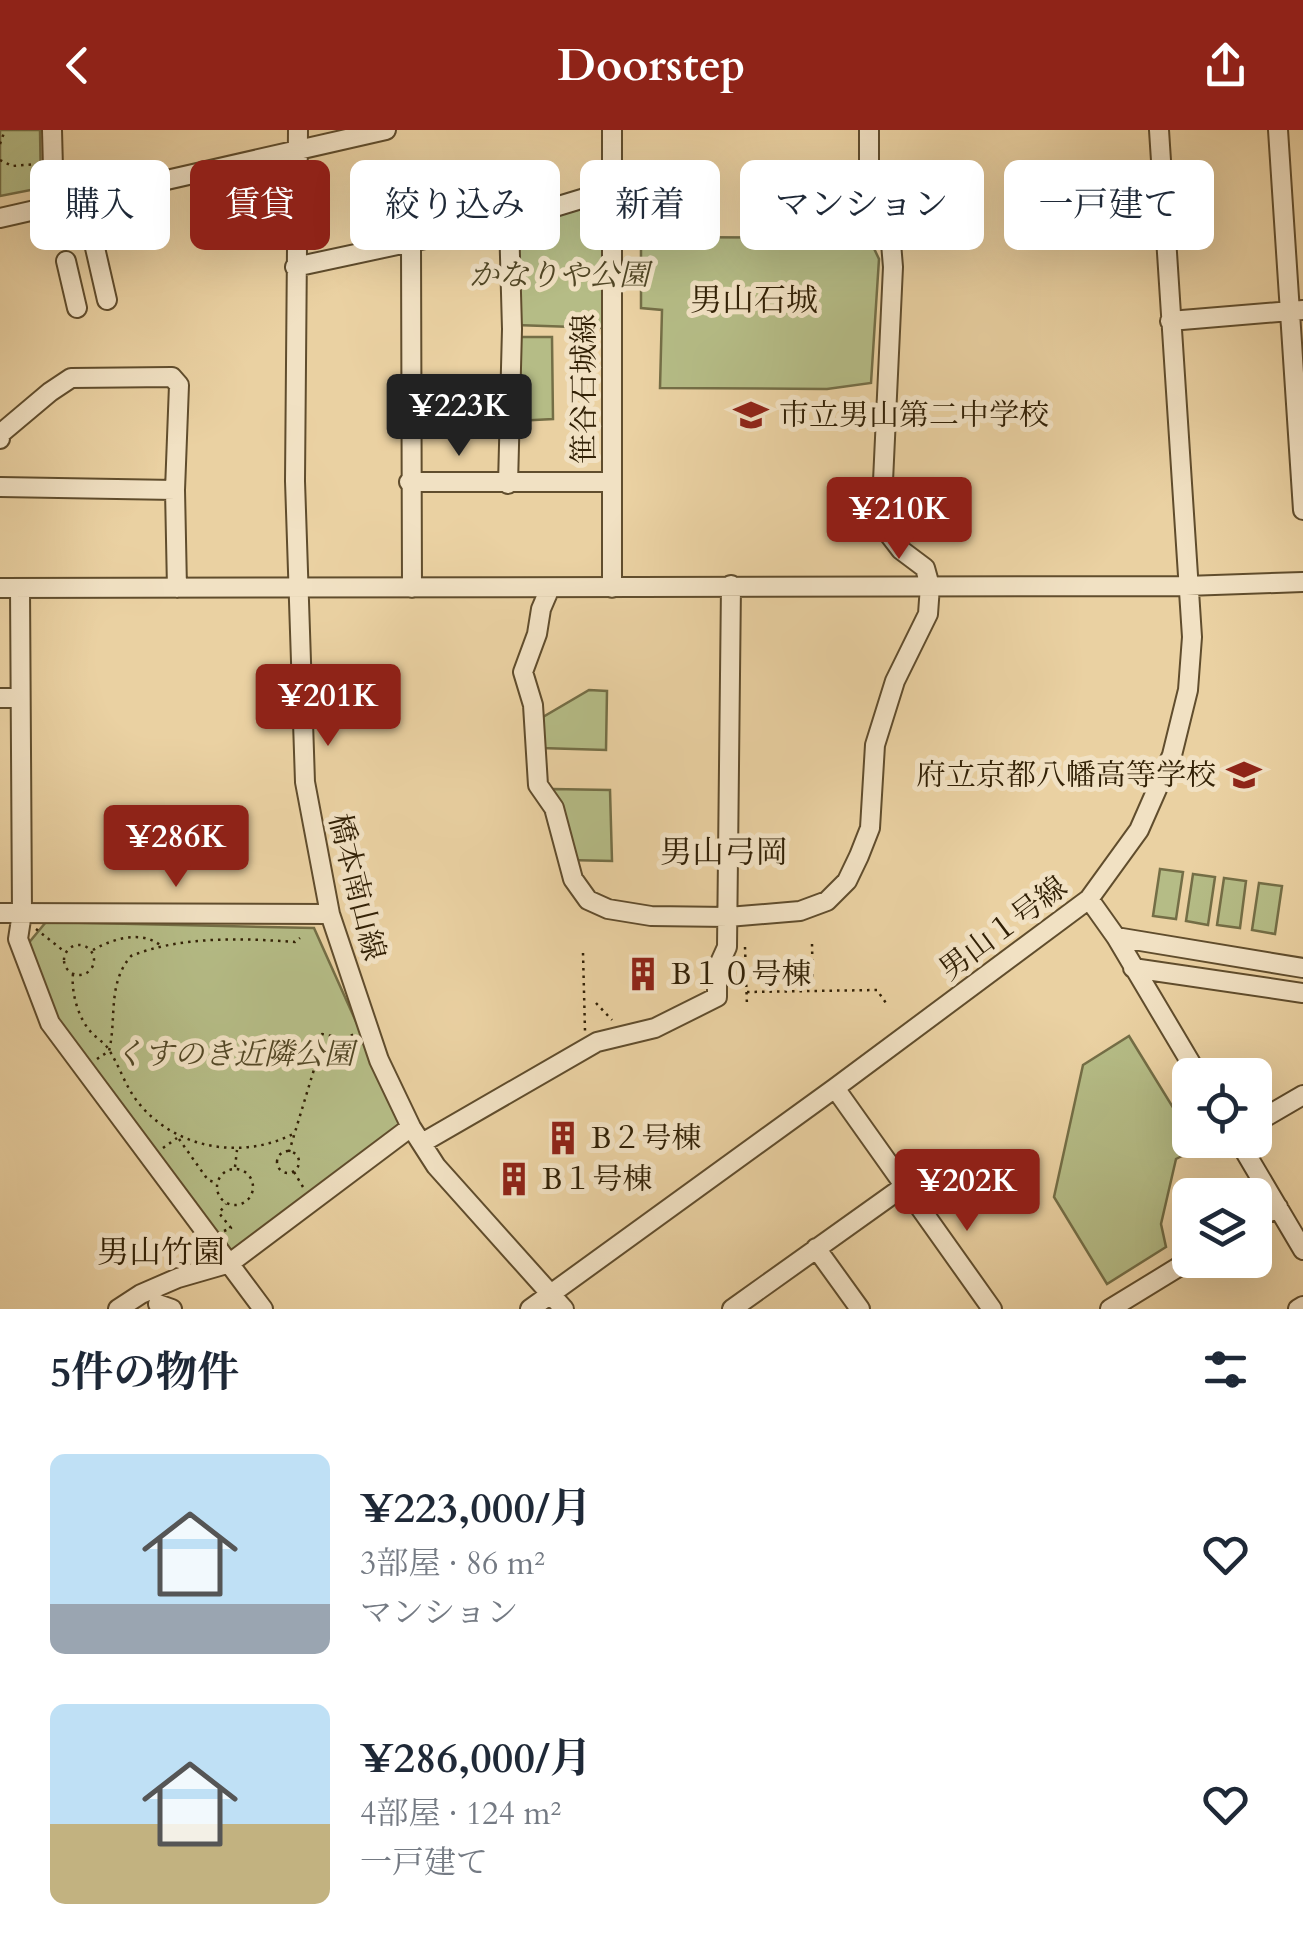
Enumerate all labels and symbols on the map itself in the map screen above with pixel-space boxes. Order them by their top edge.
park label: かなりや公園 [469,255,654,296]
district label: 男山石城 [690,279,818,323]
street label: 笹谷石城線 [564,314,605,464]
pin: ¥223K [389,374,529,459]
place label: 市立男山第二中学校 [779,395,1049,436]
school or university icon: 市立男山第二中学校 [732,396,770,434]
pin: ¥210K [829,477,969,562]
pin: ¥201K [258,664,398,749]
place label: 府立京都八幡高等学校 [916,755,1216,796]
school or university icon: 府立京都八幡高等学校 [1225,756,1263,794]
pin: ¥286K [106,805,246,890]
street label: 橋本南山線 [318,809,395,965]
district label: 男山弓岡 [660,831,788,875]
street label: 男山１号線 [931,867,1076,990]
place label: B１０号棟 [671,954,811,995]
building icon: B１０号棟 [624,955,662,993]
park label: くすのき近隣公園 [114,1034,359,1075]
place label: B２号棟 [591,1118,701,1159]
building icon: B２号棟 [544,1119,582,1157]
pin: ¥202K [897,1149,1037,1234]
place label: B１号棟 [542,1159,652,1200]
building icon: B１号棟 [495,1160,533,1198]
district label: 男山竹園 [97,1231,225,1275]

